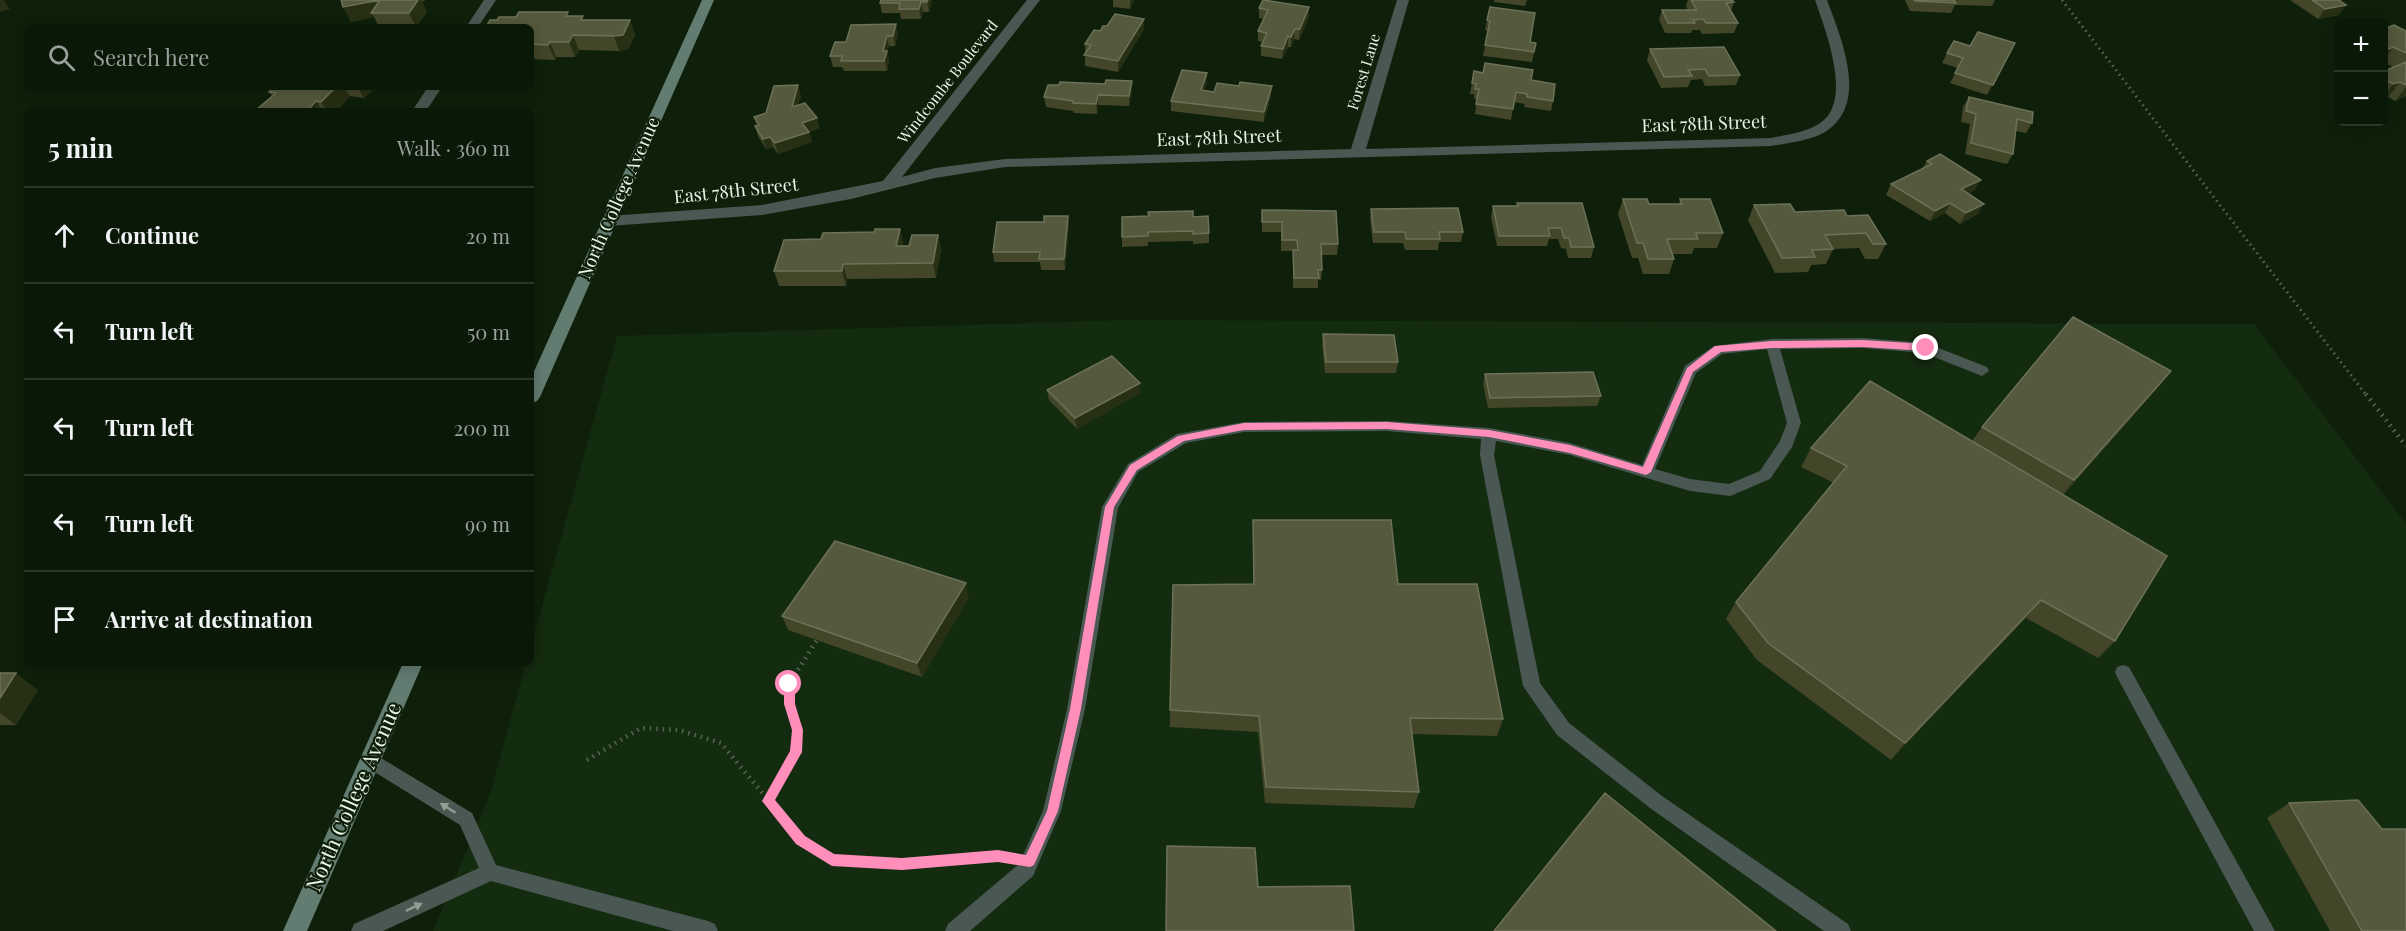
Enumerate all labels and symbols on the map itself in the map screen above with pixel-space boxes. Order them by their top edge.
street label: Windcombe Boulevard [892,15,1002,148]
street label: Forest Lane [1342,31,1384,112]
street label: East 78th Street [1641,109,1767,137]
street label: North College Avenue [572,113,665,282]
street label: East 78th Street [1156,123,1282,151]
street label: East 78th Street [672,171,800,208]
route end [1912,334,1938,360]
route start [775,670,801,696]
street label: North College Avenue [298,697,406,895]
one-way arrow [440,802,456,813]
one-way arrow [406,902,423,911]

